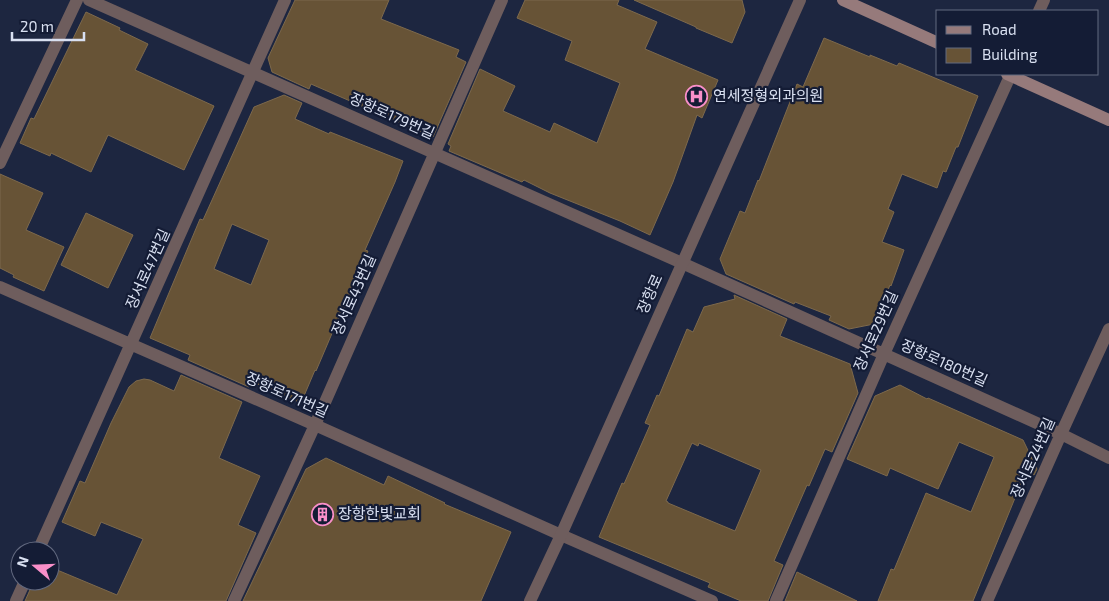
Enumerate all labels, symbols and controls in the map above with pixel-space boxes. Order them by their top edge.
scale bar [12,10,85,42]
legend [936,10,1099,75]
text: 20 m [20,17,54,35]
text: Road [982,20,1017,38]
text: Building [982,45,1038,63]
hospital icon: 연세정형외과의원 [685,84,709,108]
place label: 연세정형외과의원 [713,86,823,104]
street label: 장항로179번길 [347,88,438,142]
street label: 장서로47번길 [121,226,173,311]
street label: 장서로43번길 [327,251,379,338]
street label: 장항로 [632,271,666,316]
street label: 장서로29번길 [849,288,901,374]
street label: 장항로180번길 [898,335,991,389]
street label: 장항로171번길 [243,368,332,420]
street label: 장서로24번길 [1006,414,1058,501]
building icon: 장항한빛교회 [310,502,334,526]
place label: 장항한빛교회 [338,504,421,522]
north arrow [10,541,60,591]
text: N [13,554,32,569]

